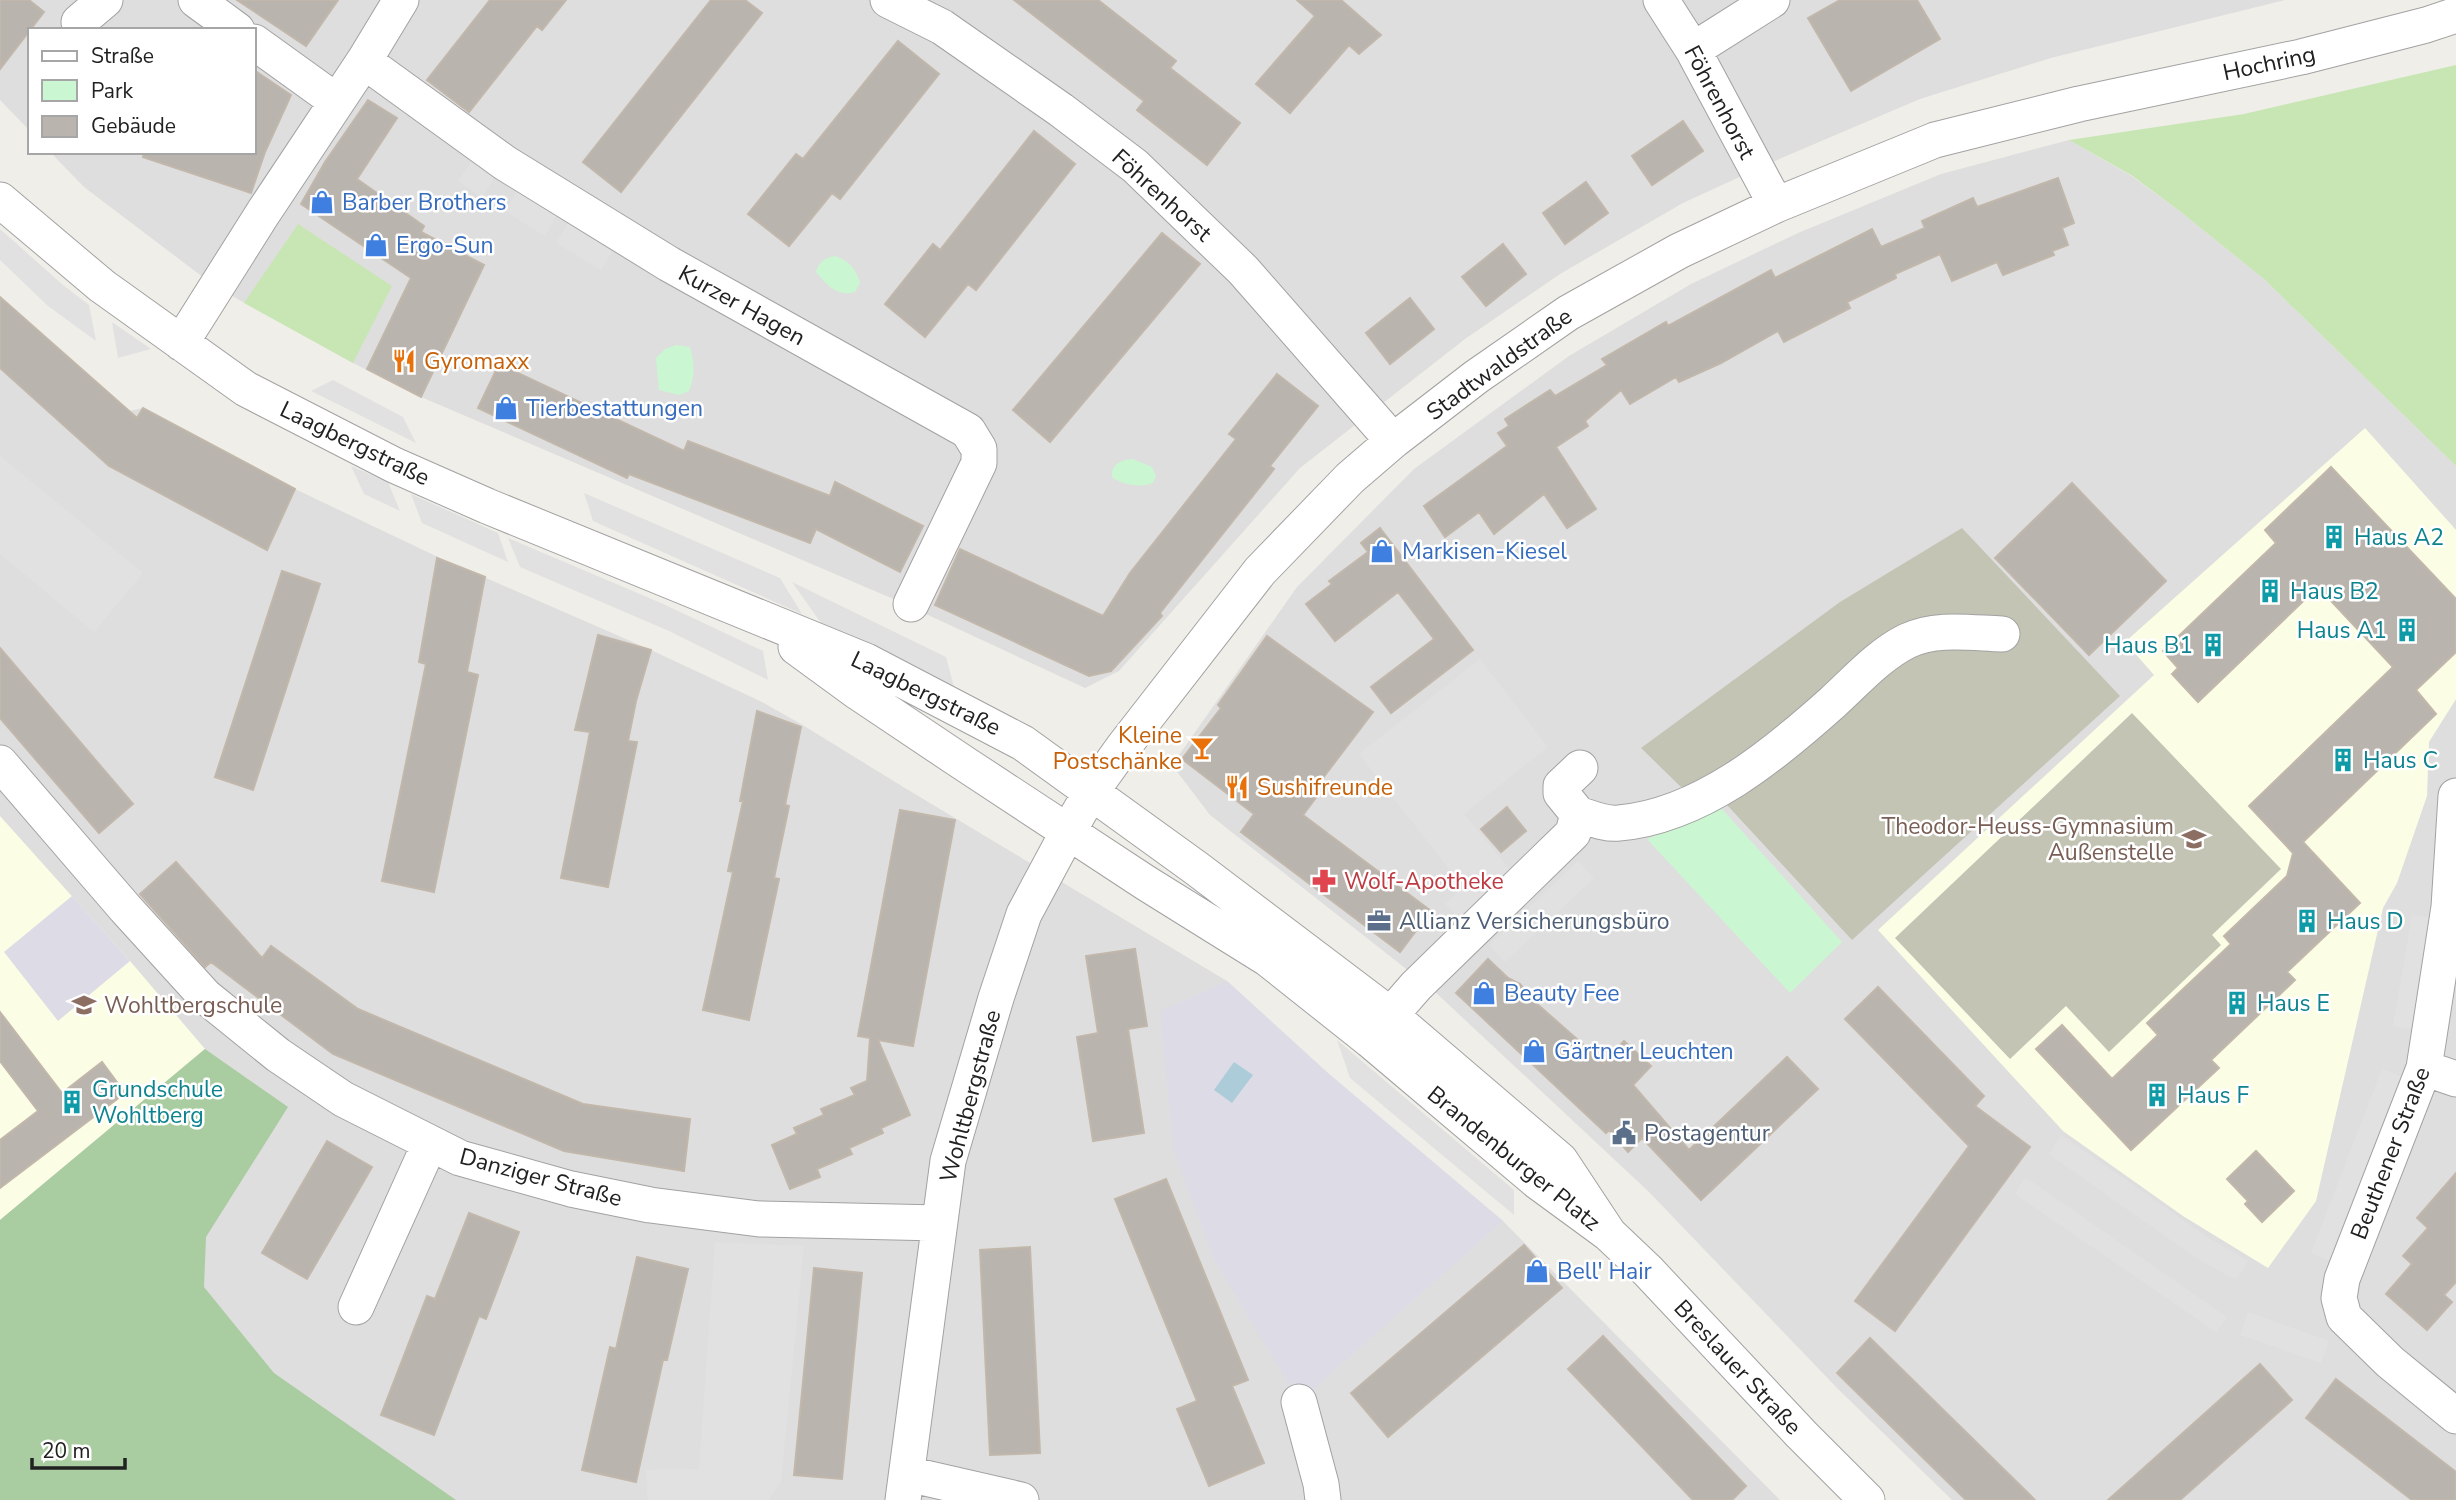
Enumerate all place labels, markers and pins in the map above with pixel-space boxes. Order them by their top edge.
place label: Barber Brothers [342,187,507,218]
shop icon: Barber Brothers [308,188,336,216]
place label: Ergo-Sun [396,230,494,261]
shop icon: Ergo-Sun [362,231,390,259]
place label: Gyromaxx [424,346,529,377]
restaurant icon: Gyromaxx [390,347,418,375]
place label: Tierbestattungen [526,393,703,424]
shop icon: Tierbestattungen [492,394,520,422]
place label: Haus A2 [2354,522,2444,553]
building icon: Haus A2 [2320,523,2348,551]
place label: Markisen-Kiesel [1402,536,1567,567]
shop icon: Markisen-Kiesel [1368,537,1396,565]
place label: Haus B2 [2290,576,2379,607]
building icon: Haus B2 [2256,577,2284,605]
place label: Haus A1 [2297,615,2387,646]
building icon: Haus A1 [2393,616,2421,644]
place label: Haus B1 [2104,630,2193,661]
building icon: Haus B1 [2199,631,2227,659]
place label: Kleine Postschänke [1053,720,1182,777]
bar icon: Kleine Postschänke [1188,734,1216,762]
place label: Haus C [2363,745,2438,776]
building icon: Haus C [2329,746,2357,774]
place label: Sushifreunde [1257,772,1393,803]
restaurant icon: Sushifreunde [1223,773,1251,801]
place label: Theodor-Heuss-Gymnasium Außenstelle [1881,811,2174,868]
school or university icon: Theodor-Heuss-Gymnasium Außenstelle [2180,825,2208,853]
place label: Wolf-Apotheke [1344,866,1504,897]
pharmacy icon: Wolf-Apotheke [1310,867,1338,895]
place label: Allianz Versicherungsbüro [1399,906,1670,937]
place label: Haus D [2327,906,2404,937]
office icon: Allianz Versicherungsbüro [1365,907,1393,935]
building icon: Haus D [2293,907,2321,935]
place label: Beauty Fee [1504,978,1619,1009]
shop icon: Beauty Fee [1470,979,1498,1007]
place label: Haus E [2257,988,2330,1019]
building icon: Haus E [2223,989,2251,1017]
place label: Wohltbergschule [104,990,282,1021]
school or university icon: Wohltbergschule [70,991,98,1019]
place label: Gärtner Leuchten [1554,1036,1734,1067]
shop icon: Gärtner Leuchten [1520,1037,1548,1065]
place label: Grundschule Wohltberg [92,1074,223,1131]
place label: Haus F [2177,1080,2250,1111]
building icon: Haus F [2143,1081,2171,1109]
building icon: Grundschule Wohltberg [58,1088,86,1116]
place label: Postagentur [1644,1118,1771,1149]
public building icon: Postagentur [1610,1119,1638,1147]
place label: Bell' Hair [1557,1256,1653,1287]
shop icon: Bell' Hair [1523,1257,1551,1285]

